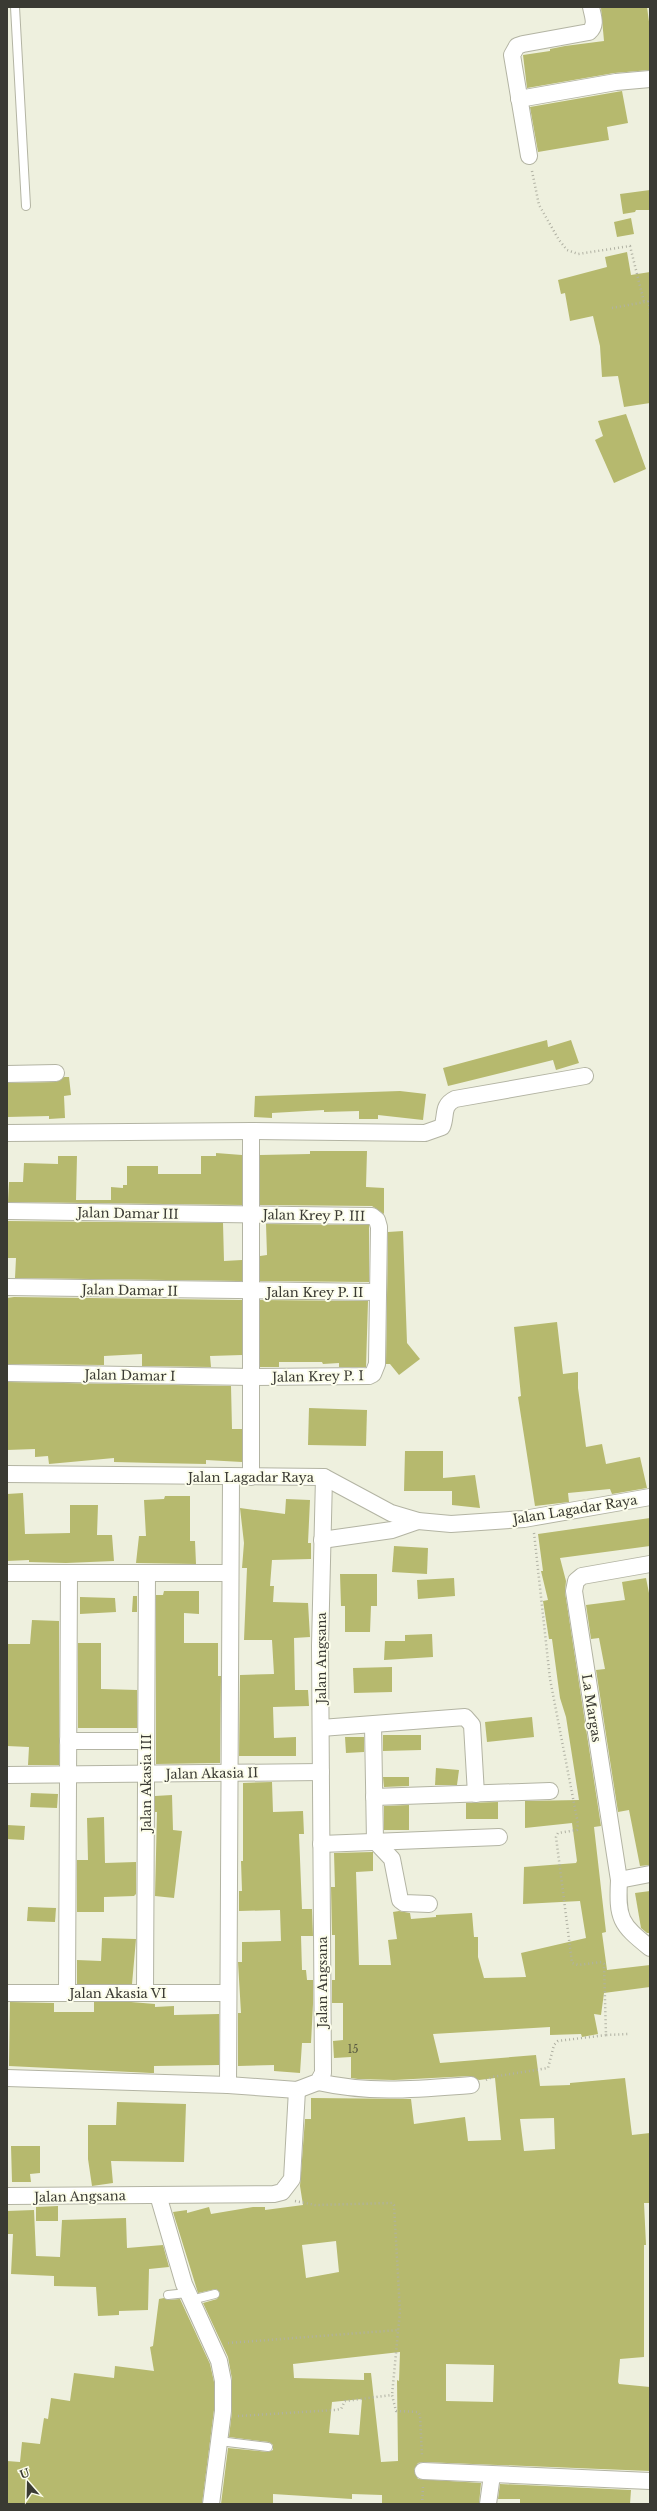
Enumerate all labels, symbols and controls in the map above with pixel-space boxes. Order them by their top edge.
street label: Jalan Damar III [75,1204,179,1223]
street label: Jalan Krey P. III [261,1206,365,1225]
street label: Jalan Damar II [80,1281,178,1300]
street label: Jalan Krey P. II [264,1284,364,1301]
street label: Jalan Damar I [82,1366,176,1385]
street label: Jalan Krey P. I [270,1367,364,1386]
street label: Jalan Lagadar Raya [186,1469,315,1486]
street label: Jalan Lagadar Raya [510,1491,639,1528]
street label: Jalan Angsana [313,1611,330,1706]
street label: La Margas [578,1673,605,1743]
street label: Jalan Akasia III [138,1734,155,1834]
street label: Jalan Akasia II [164,1764,258,1783]
street label: Jalan Angsana [314,1935,331,2030]
street label: Jalan Akasia VI [68,1985,166,2002]
house number: 15 [347,2042,359,2056]
street label: Jalan Angsana [32,2187,127,2206]
north arrow [8,2463,48,2503]
text: U [18,2465,32,2482]

